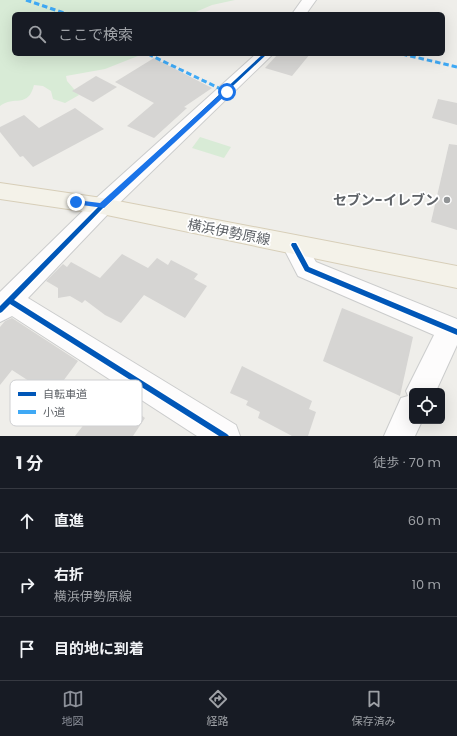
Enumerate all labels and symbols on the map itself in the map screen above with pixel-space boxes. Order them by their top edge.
route start [218,83,236,101]
place label: セブン-イレブン [333,190,439,210]
route end [67,193,85,211]
marker: セブン-イレブン [442,195,452,205]
street label: 横浜伊勢原線 [186,214,272,250]
legend [10,380,142,426]
text: 自転車道 [43,386,87,402]
text: 小道 [43,404,65,420]

